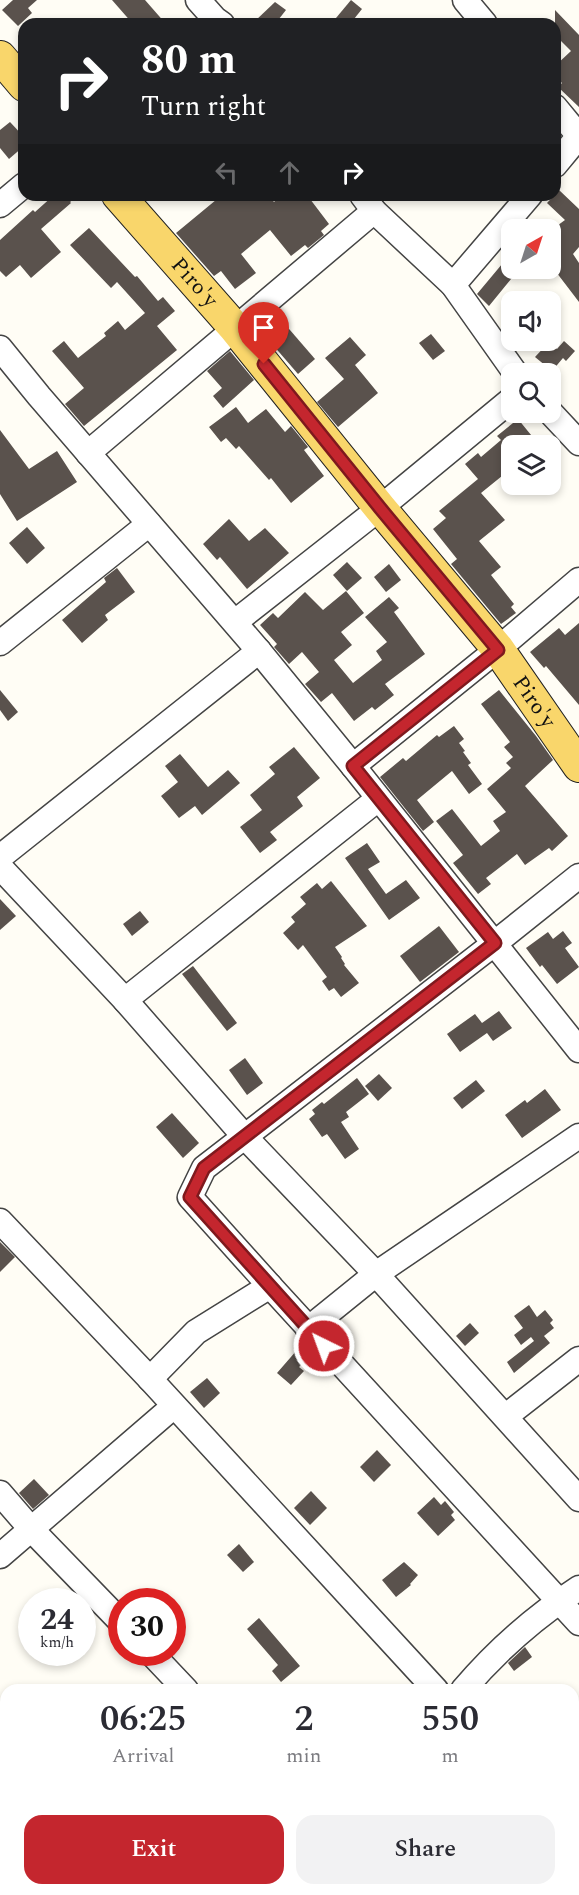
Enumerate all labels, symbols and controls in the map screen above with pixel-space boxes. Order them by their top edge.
text: 80 m [141,29,236,92]
icon: right [42,42,120,120]
text: Turn right [141,86,266,128]
icon: left [210,156,243,189]
icon: ahead [273,156,306,189]
icon: right [336,156,369,189]
north arrow [501,219,561,279]
map controls [501,219,561,495]
street label: Piro'y [163,250,227,316]
button: sound [501,291,561,351]
pin [238,302,289,364]
icon: arrive [247,311,280,344]
button: search [501,363,561,423]
button: layers [501,435,561,495]
street label: Piro'y [504,668,565,736]
position arrow [292,1314,356,1378]
speed limit sign: 30 [108,1588,186,1666]
text: 24 [40,1597,74,1643]
text: km/h [40,1631,74,1654]
text: 06:25 [100,1692,186,1747]
text: 2 [294,1692,313,1747]
text: 550 [421,1692,479,1747]
text: Arrival [112,1741,174,1771]
text: min [286,1741,321,1771]
text: m [442,1741,459,1771]
button: Exit [24,1815,284,1884]
button: Share [296,1815,555,1884]

